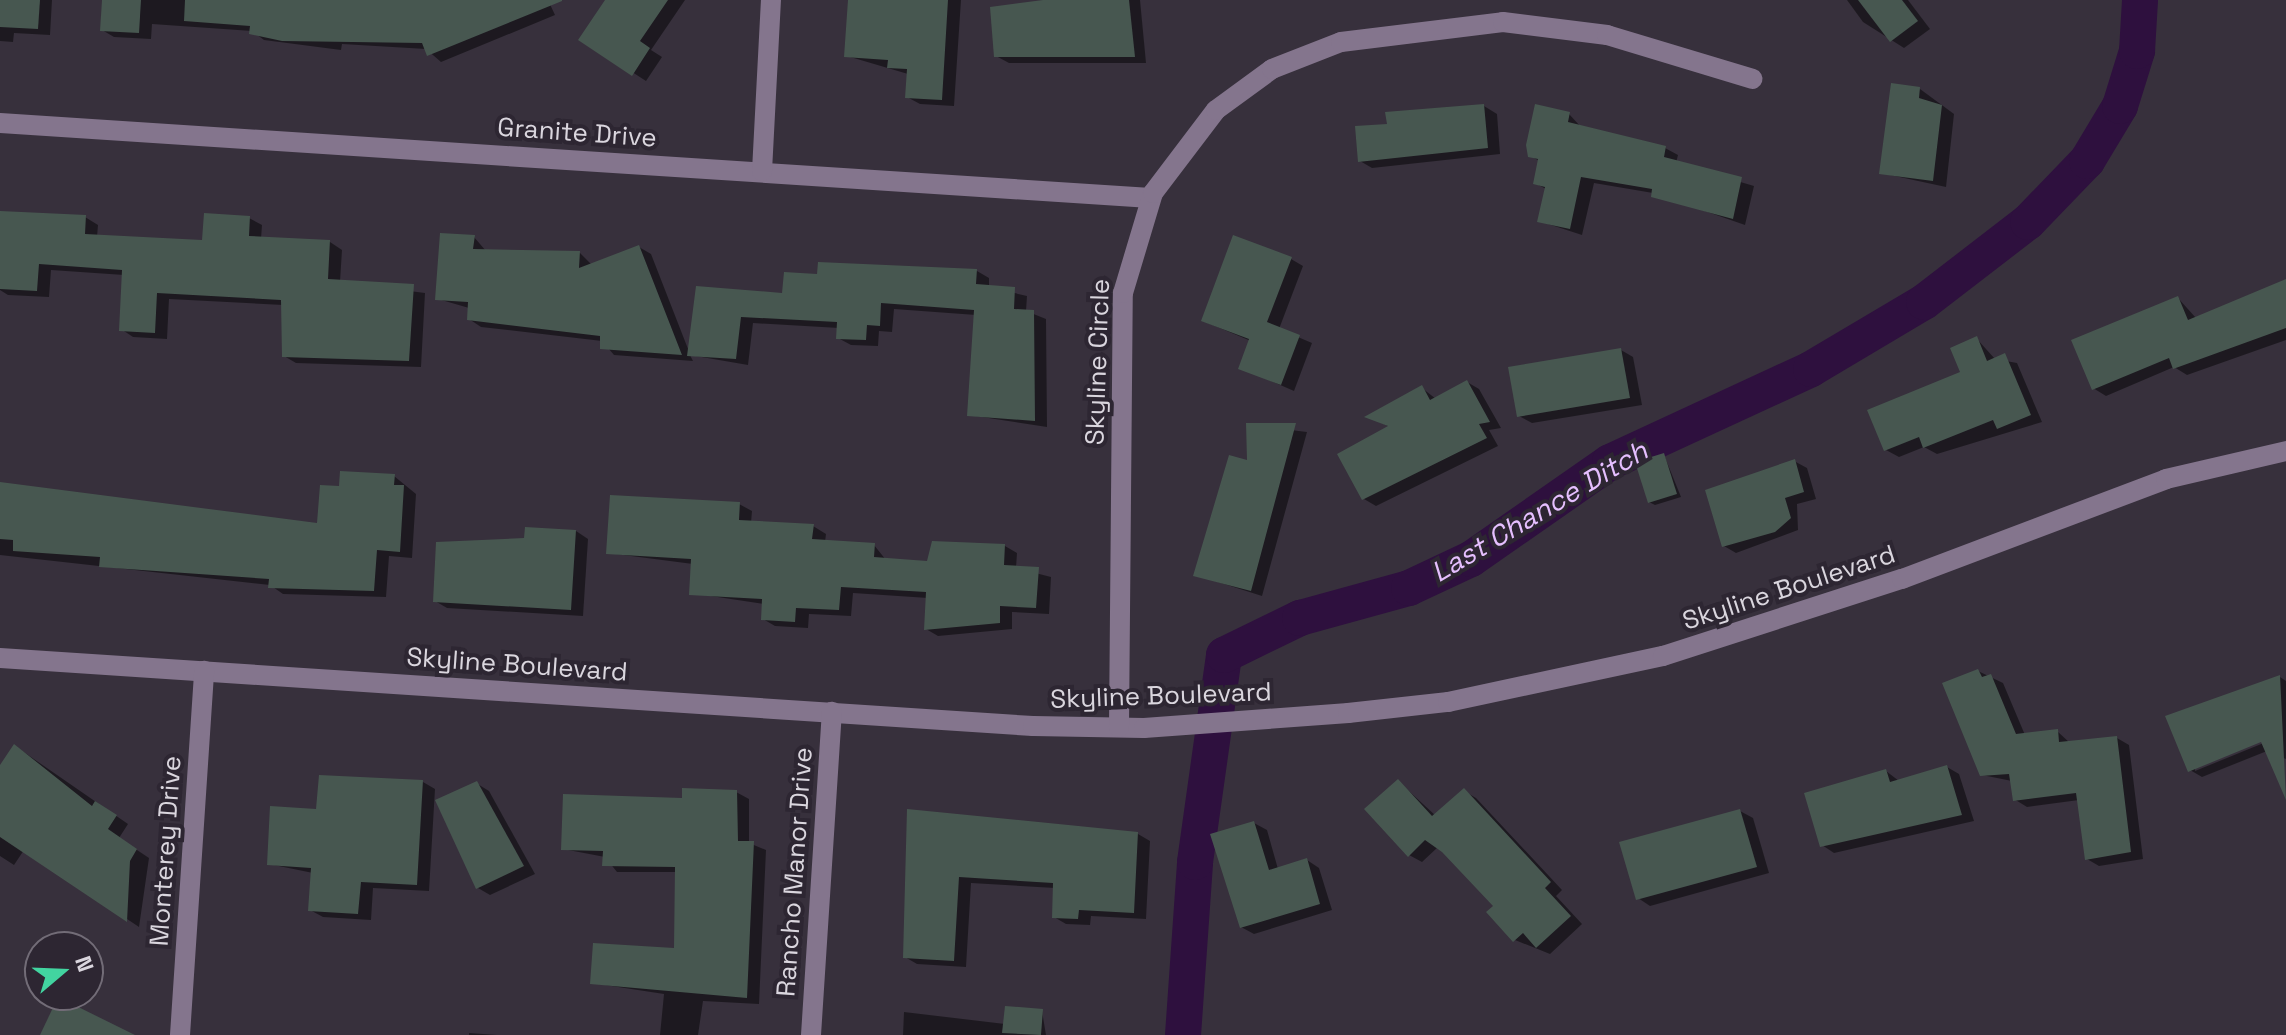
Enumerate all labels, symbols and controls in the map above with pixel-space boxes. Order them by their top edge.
street label: Granite Drive [496,112,658,154]
street label: Skyline Circle [1080,278,1116,446]
water label: Last Chance Ditch [1425,433,1653,589]
street label: Skyline Boulevard [1679,539,1899,637]
street label: Skyline Boulevard [405,642,629,688]
street label: Skyline Boulevard [1050,677,1272,715]
street label: Rancho Manor Drive [771,746,819,998]
street label: Monterey Drive [144,755,188,947]
north arrow [24,931,104,1011]
text: N [69,952,100,975]

